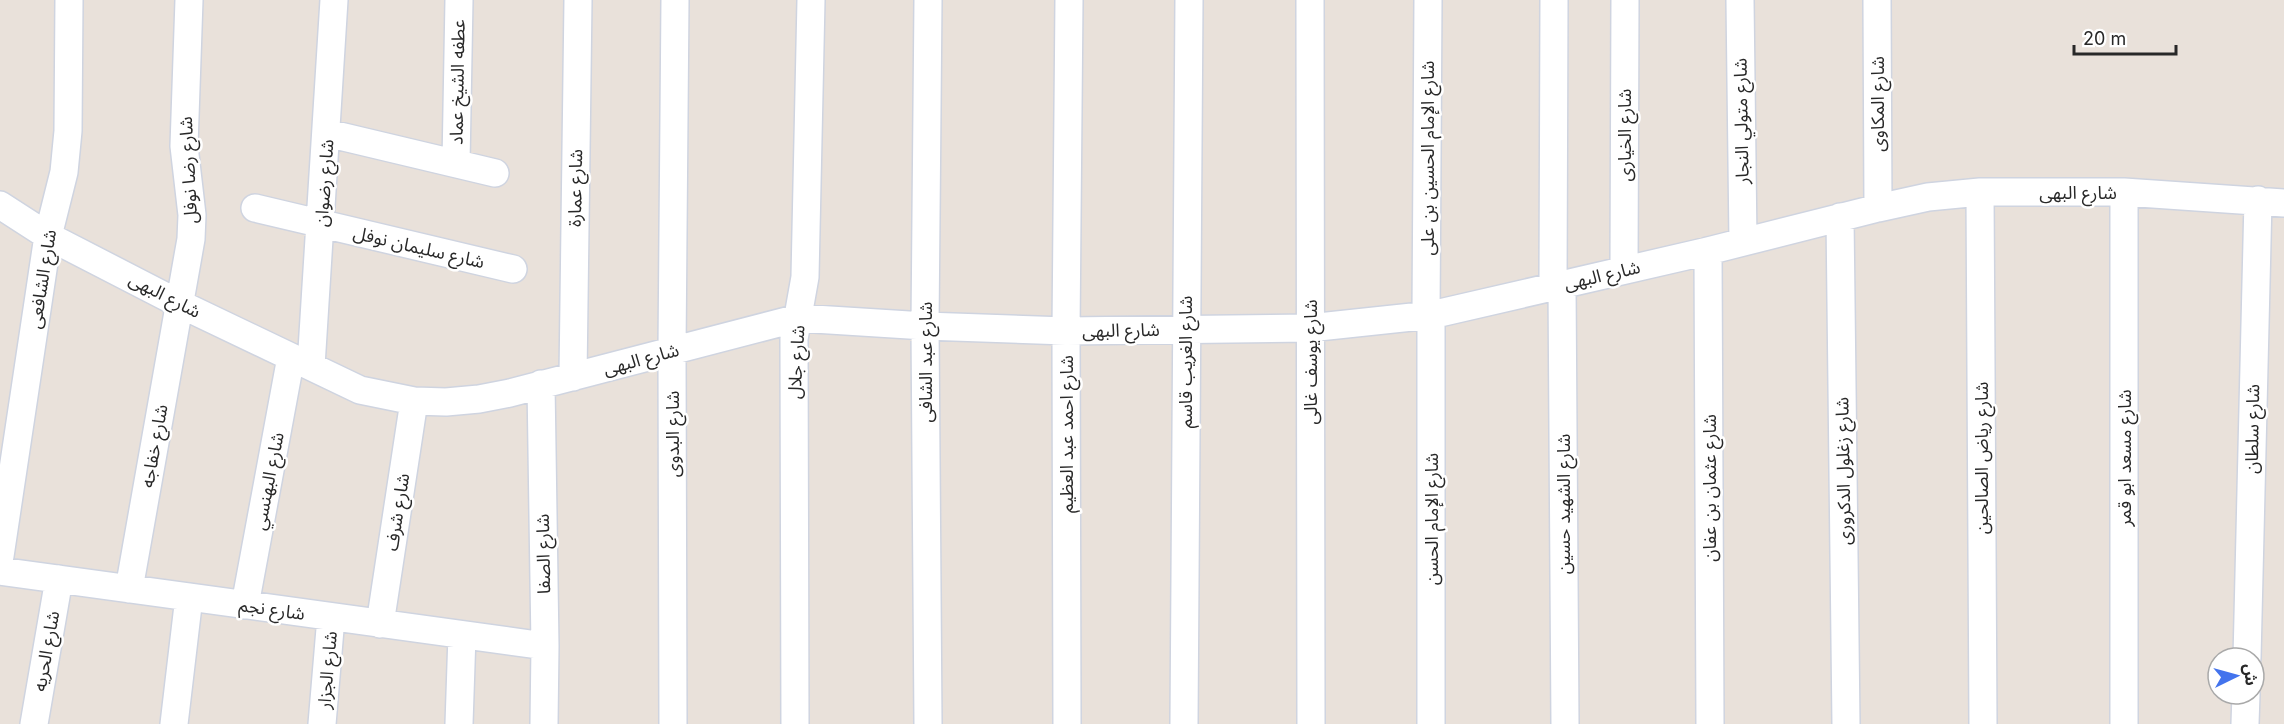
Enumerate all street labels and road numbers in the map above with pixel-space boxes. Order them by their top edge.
street label: عطفه الشيخ عماد [445,19,472,145]
street label: شارع المكاوى [1867,56,1892,152]
street label: شارع متولي النجار [1729,58,1757,185]
street label: شارع الإمام الحسين بن على [1417,61,1442,255]
street label: شارع الخيارى [1614,89,1639,181]
street label: شارع رضا نوفل [175,116,205,224]
street label: شارع رضوان [310,139,342,228]
street label: شارع عمارة [564,149,590,227]
street label: شارع البهى [2039,182,2117,207]
street label: شارع سليمان نوفل [350,222,487,276]
street label: شارع الشافعى [24,228,64,331]
street label: شارع البهى [1562,256,1643,298]
street label: شارع البهى [124,268,204,326]
street label: شارع الغريب قاسم [1175,296,1200,428]
street label: شارع يوسف غالى [1300,299,1325,425]
street label: شارع عبد الشافى [915,302,940,422]
street label: شارع البهى [1082,319,1160,345]
street label: شارع جلال [784,324,812,400]
street label: شارع البهى [601,339,682,383]
street label: شارع احمد عبد العظيم [1056,355,1081,513]
street label: شارع رياض الصالحين [1971,382,1996,534]
street label: شارع سلطان [2241,384,2267,474]
street label: شارع مسعد ابو قمر [2114,389,2139,528]
street label: شارع البدوى [662,391,687,477]
street label: شارع زغلول الدكرورى [1831,397,1859,545]
street label: شارع خفاجه [136,403,176,490]
street label: شارع عثمان بن عفان [1699,414,1724,562]
street label: شارع البهنسي [248,430,292,532]
street label: شارع الشهيد حسين [1553,434,1578,574]
street label: شارع الإمام الحسن [1421,453,1446,585]
street label: شارع شرف [380,472,417,553]
street label: شارع الصفا [532,514,558,594]
street label: شارع نجم [237,594,306,628]
street label: شارع الحريه [29,609,67,694]
street label: شارع الجزار [313,630,345,711]

